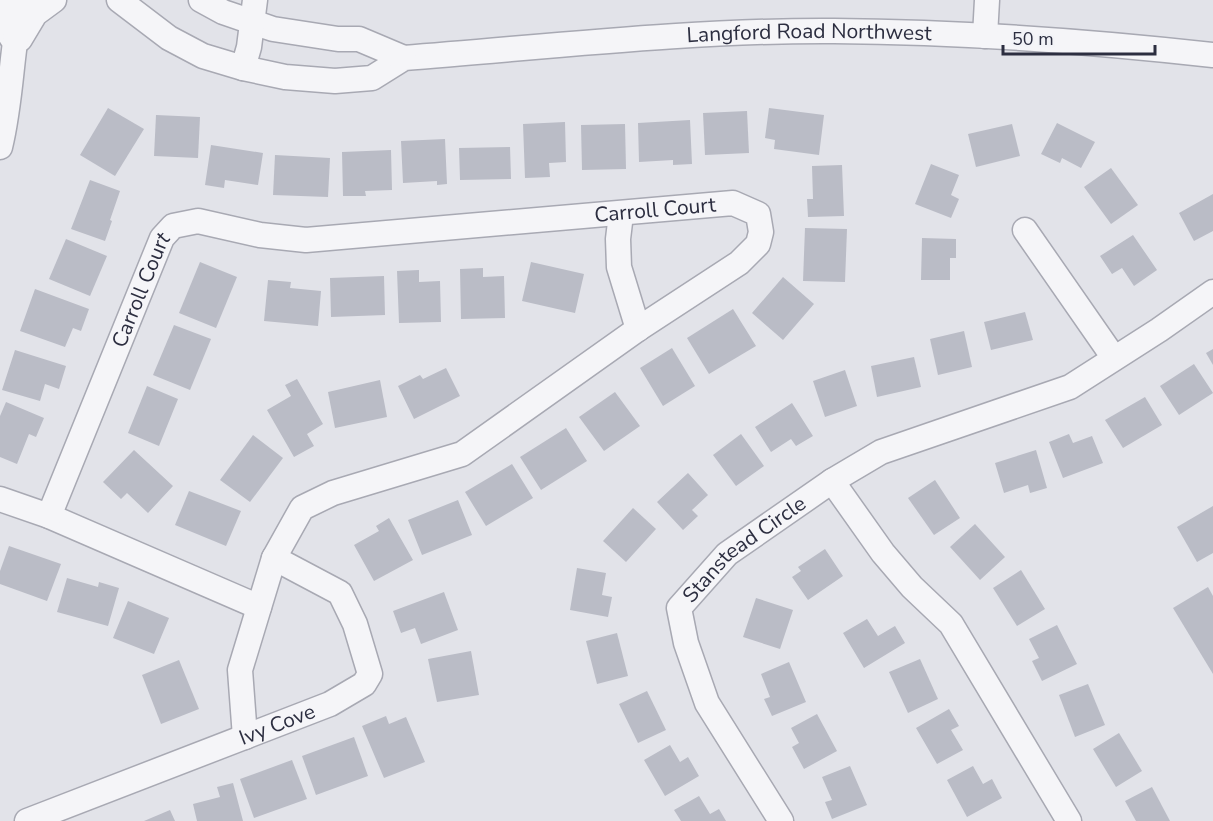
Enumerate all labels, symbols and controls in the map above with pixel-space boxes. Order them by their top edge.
street label: Langford Road Northwest [686,17,933,49]
scale bar [1003,18,1154,56]
text: 50 m [1012,27,1054,51]
street label: Carroll Court [593,191,717,229]
street label: Carroll Court [105,225,176,352]
street label: Stanstead Circle [676,489,812,609]
street label: Ivy Cove [235,697,319,752]

